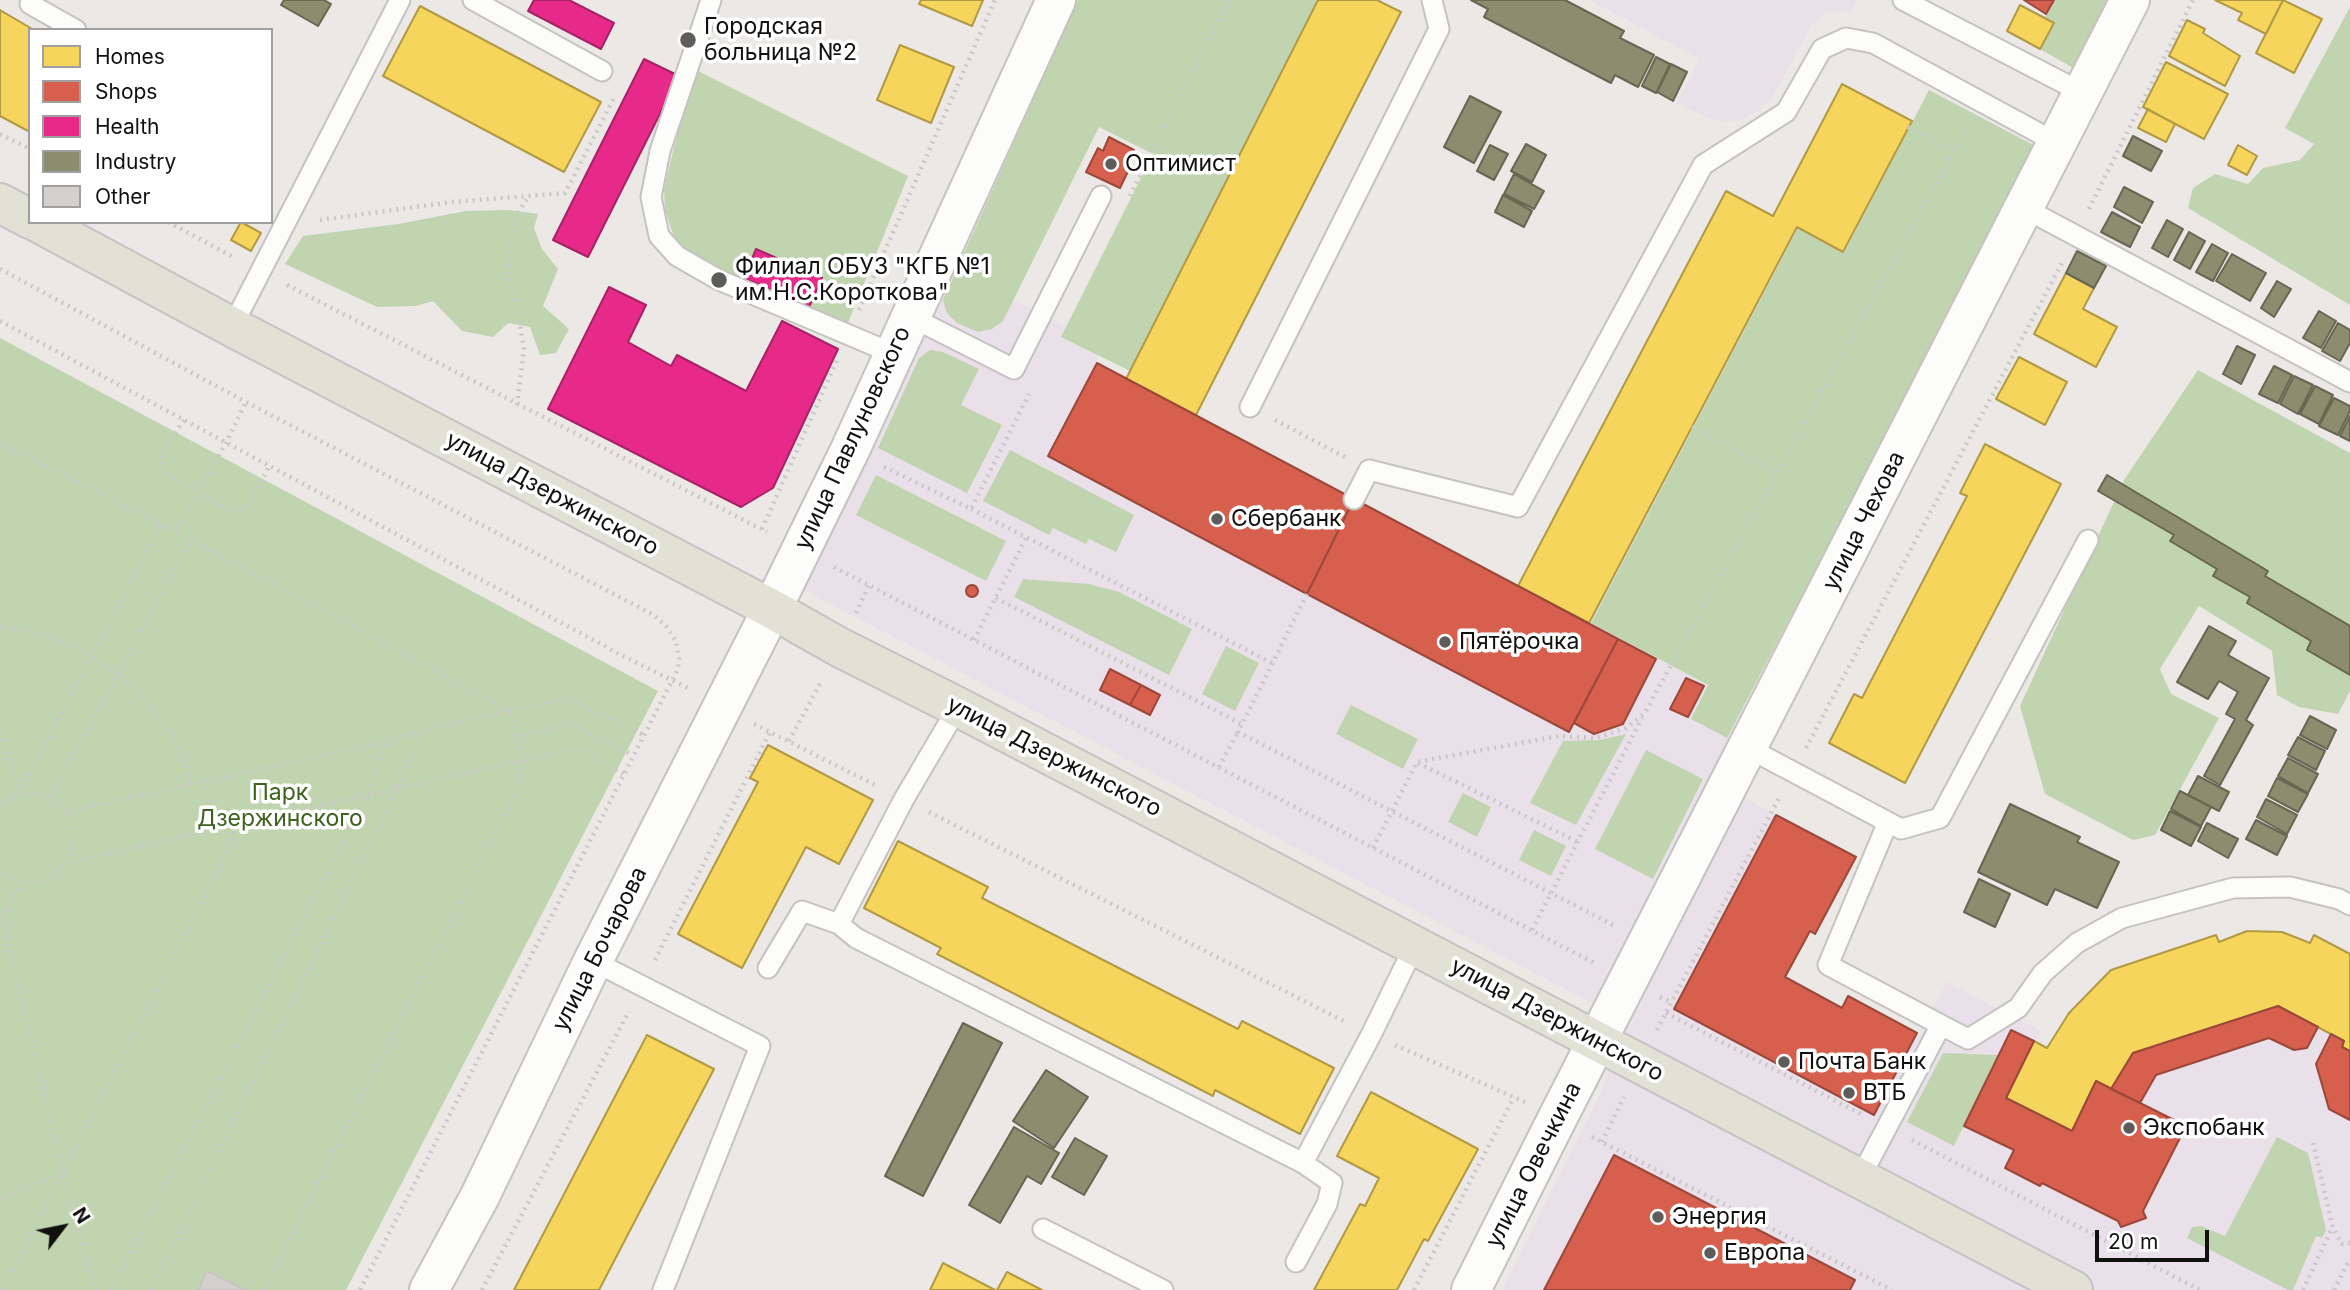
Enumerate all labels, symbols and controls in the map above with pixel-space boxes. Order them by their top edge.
place label: Городская больница №2 [704,13,857,67]
legend [28,28,273,224]
marker: Городская больница №2 [678,30,698,50]
text: Homes [95,44,165,69]
text: Shops [95,79,157,104]
text: Health [95,114,160,139]
text: Industry [95,149,176,174]
place label: Оптимист [1125,150,1236,178]
marker: Оптимист [1103,156,1119,172]
text: Other [95,184,151,209]
place label: Филиал ОБУЗ "КГБ №1 им.Н.С.Короткова" [735,253,990,307]
marker: Филиал ОБУЗ "КГБ №1 им.Н.С.Короткова" [709,270,729,290]
street label: улица Павлуновского [789,322,917,554]
street label: улица Дзержинского [441,426,663,562]
street label: улица Чехова [1817,447,1911,595]
place label: Сбербанк [1231,505,1342,533]
marker: Сбербанк [1209,511,1225,527]
place label: Пятёрочка [1459,628,1579,656]
marker: Пятёрочка [1437,634,1453,650]
street label: улица Дзержинского [942,691,1166,823]
park label: Парк Дзержинского [197,779,363,833]
street label: улица Бочарова [547,862,653,1036]
street label: улица Дзержинского [1446,952,1668,1088]
place label: Почта Банк [1798,1048,1926,1076]
marker: Почта Банк [1776,1054,1792,1070]
street label: улица Овечкина [1480,1078,1588,1252]
place label: ВТБ [1863,1079,1906,1107]
marker: ВТБ [1841,1085,1857,1101]
place label: Экспобанк [2143,1114,2265,1142]
marker: Экспобанк [2121,1120,2137,1136]
north arrow [28,1192,98,1262]
text: N [68,1203,95,1228]
place label: Энергия [1672,1203,1767,1231]
marker: Энергия [1650,1209,1666,1225]
scale bar [2098,1216,2212,1260]
text: 20 m [2108,1229,2158,1254]
place label: Европа [1724,1239,1805,1267]
marker: Европа [1702,1245,1718,1261]

